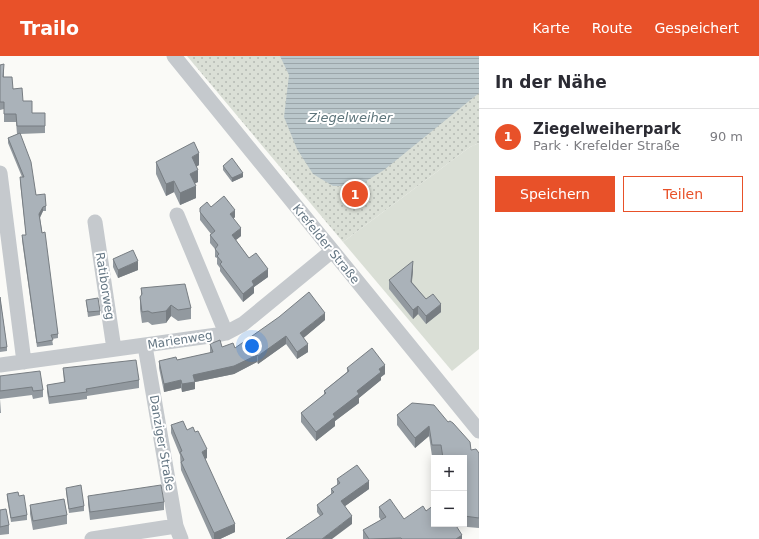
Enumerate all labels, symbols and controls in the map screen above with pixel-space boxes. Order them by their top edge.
text: Trailo [20,17,79,39]
text: Karte [532,20,570,36]
text: Route [592,20,632,36]
text: Gespeichert [654,20,739,36]
text: In der Nähe [495,72,607,92]
water label: Ziegelweiher [307,110,394,125]
text: Ziegelweiherpark [533,120,681,138]
text: 1 [503,129,513,144]
text: 90 m [710,129,743,144]
text: Park · Krefelder Straße [533,138,680,153]
button: Speichern [495,176,615,212]
button: Teilen [623,176,743,212]
pin: 1 [342,179,368,209]
street label: Krefelder Straße [290,201,362,287]
street label: Ratiborweg [93,251,117,321]
street label: Marienweg [146,328,214,352]
your location [242,336,262,356]
street label: Danziger Straße [147,394,177,492]
map controls [431,455,467,527]
button: + [431,455,467,491]
button: − [431,491,467,527]

